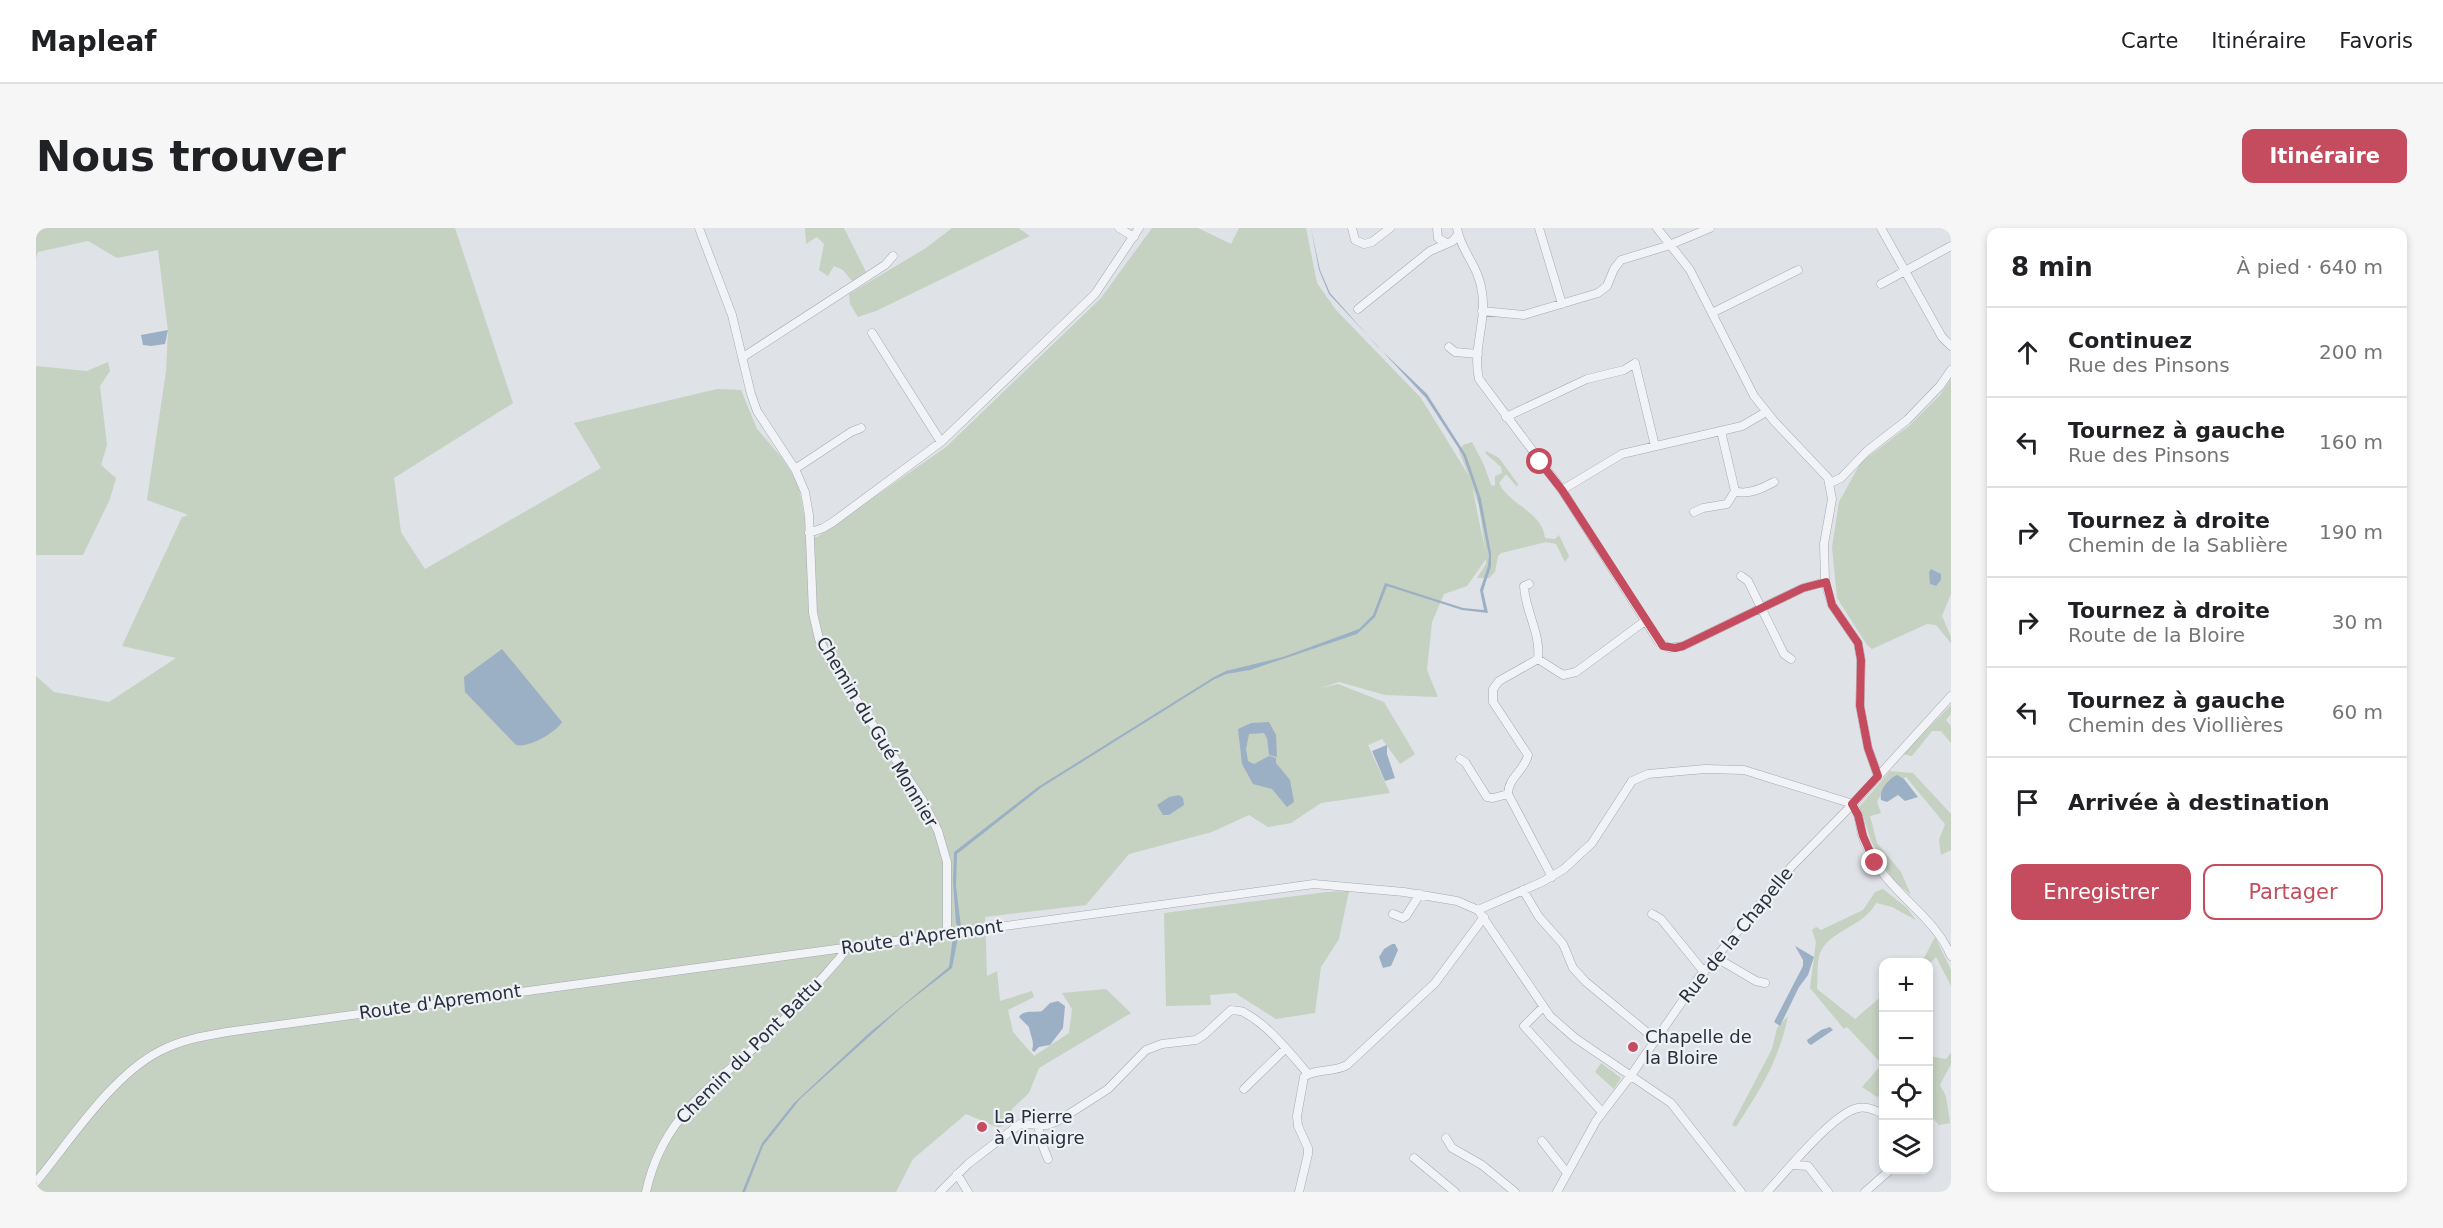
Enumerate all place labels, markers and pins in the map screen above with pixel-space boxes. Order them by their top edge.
place label: Chapelle de la Bloire [1645,1026,1752,1068]
marker: Chapelle de la Bloire [1626,1040,1640,1054]
place label: La Pierre à Vinaigre [994,1106,1085,1148]
marker: La Pierre à Vinaigre [975,1120,989,1134]

